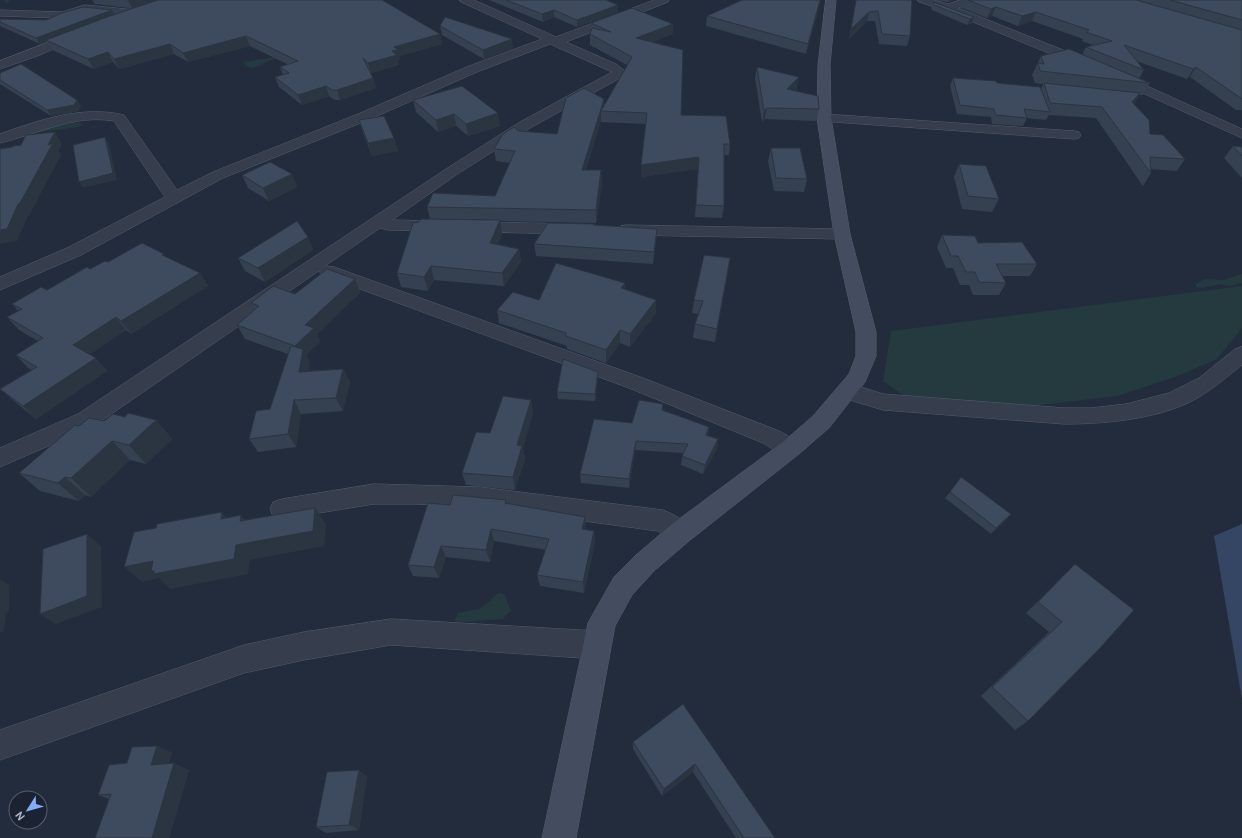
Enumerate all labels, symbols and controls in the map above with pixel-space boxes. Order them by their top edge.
north arrow [8,790,48,830]
text: N [12,809,28,823]

